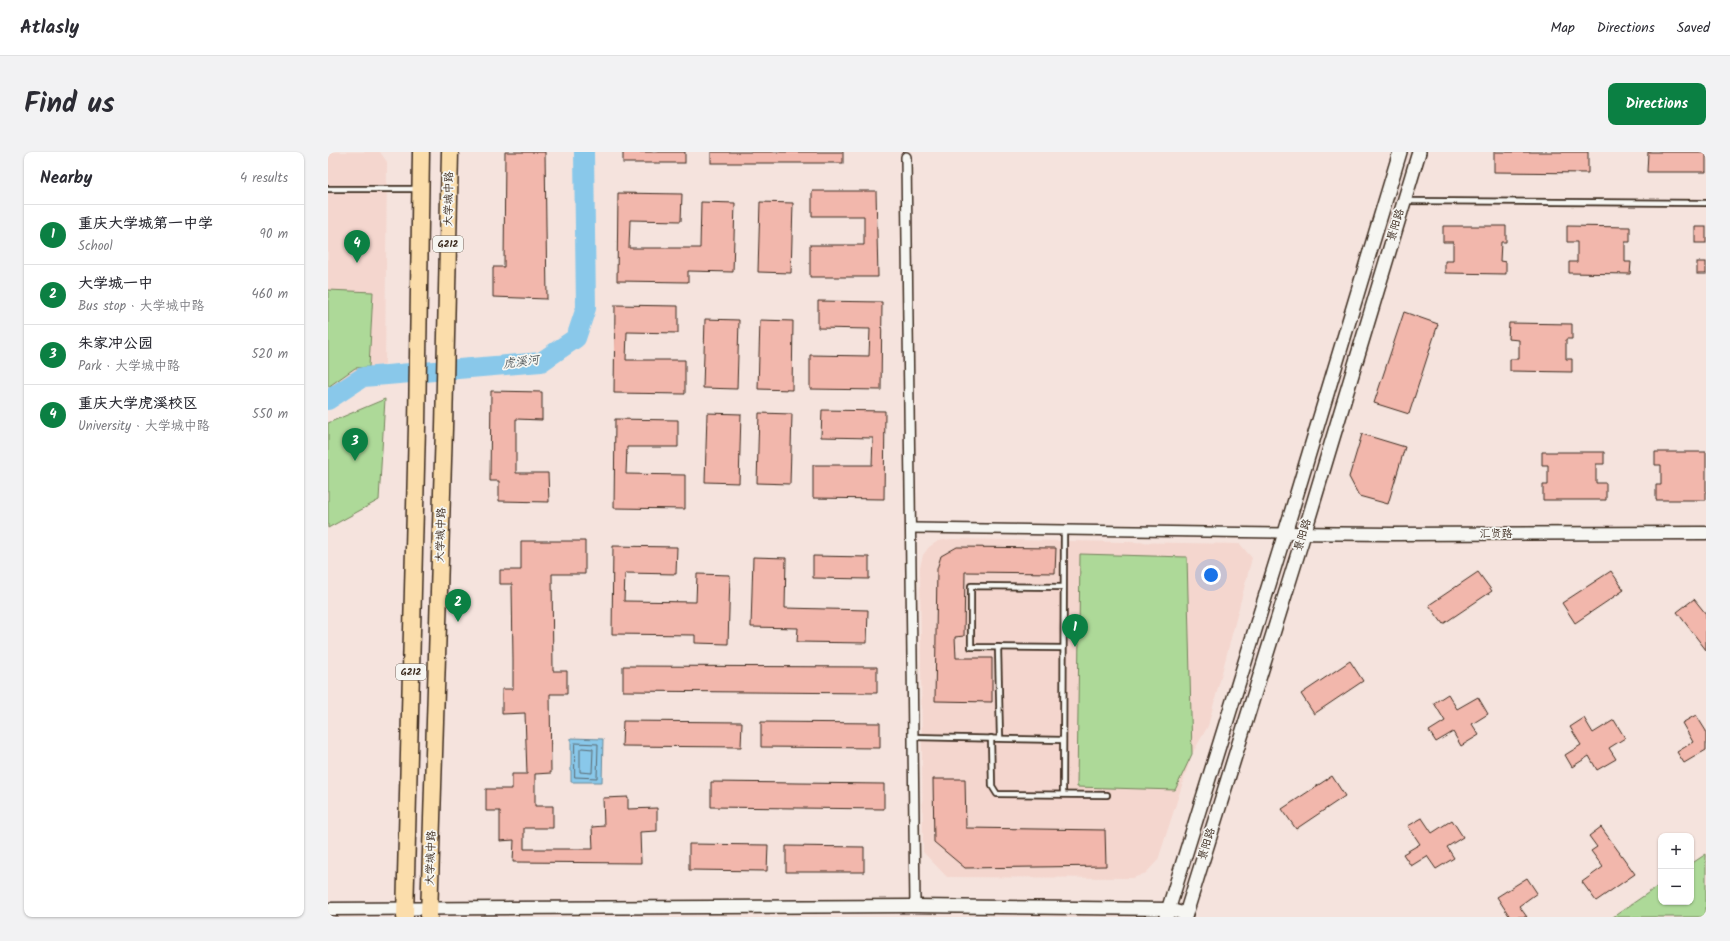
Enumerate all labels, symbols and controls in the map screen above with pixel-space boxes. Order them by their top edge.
text: Atlasly [20,13,79,43]
text: Map [1550,17,1575,39]
text: Directions [1597,17,1655,39]
text: Saved [1677,17,1710,39]
text: Find us [24,82,115,127]
button: Directions [1608,83,1706,125]
text: Nearby [40,165,92,192]
text: 4 results [240,168,288,189]
street label: 大学城中路 [440,171,458,227]
street label: 景阳路 [1383,207,1409,243]
text: 重庆大学城第一中学 [78,212,213,236]
text: 1 [51,224,55,245]
text: 90 m [260,224,288,245]
pin: 4 [344,230,370,263]
text: School [78,236,113,257]
road number: G212 [433,236,463,252]
text: 大学城一中 [78,272,153,296]
text: 2 [49,284,57,305]
text: 460 m [252,284,288,305]
text: Bus stop · 大学城中路 [78,296,204,317]
text: 朱家冲公园 [78,332,153,356]
text: 3 [49,344,57,365]
text: 520 m [251,344,288,365]
water label: 虎溪河 [502,350,542,374]
text: Park · 大学城中路 [78,356,180,377]
text: 重庆大学虎溪校区 [78,392,198,416]
text: 4 [49,404,57,425]
text: 550 m [252,404,288,425]
text: University · 大学城中路 [78,416,210,437]
pin: 3 [342,428,368,461]
street label: 大学城中路 [431,507,451,563]
street label: 景阳路 [1290,517,1316,553]
street label: 汇贤路 [1480,525,1513,543]
your location [1201,565,1221,585]
pin: 2 [445,589,471,622]
pin: 1 [1062,614,1088,647]
road number: G212 [396,664,426,680]
street label: 景阳路 [1194,826,1220,862]
street label: 大学城中路 [421,830,441,886]
map controls [1658,833,1694,905]
button: + [1658,833,1694,869]
button: − [1658,869,1694,905]

